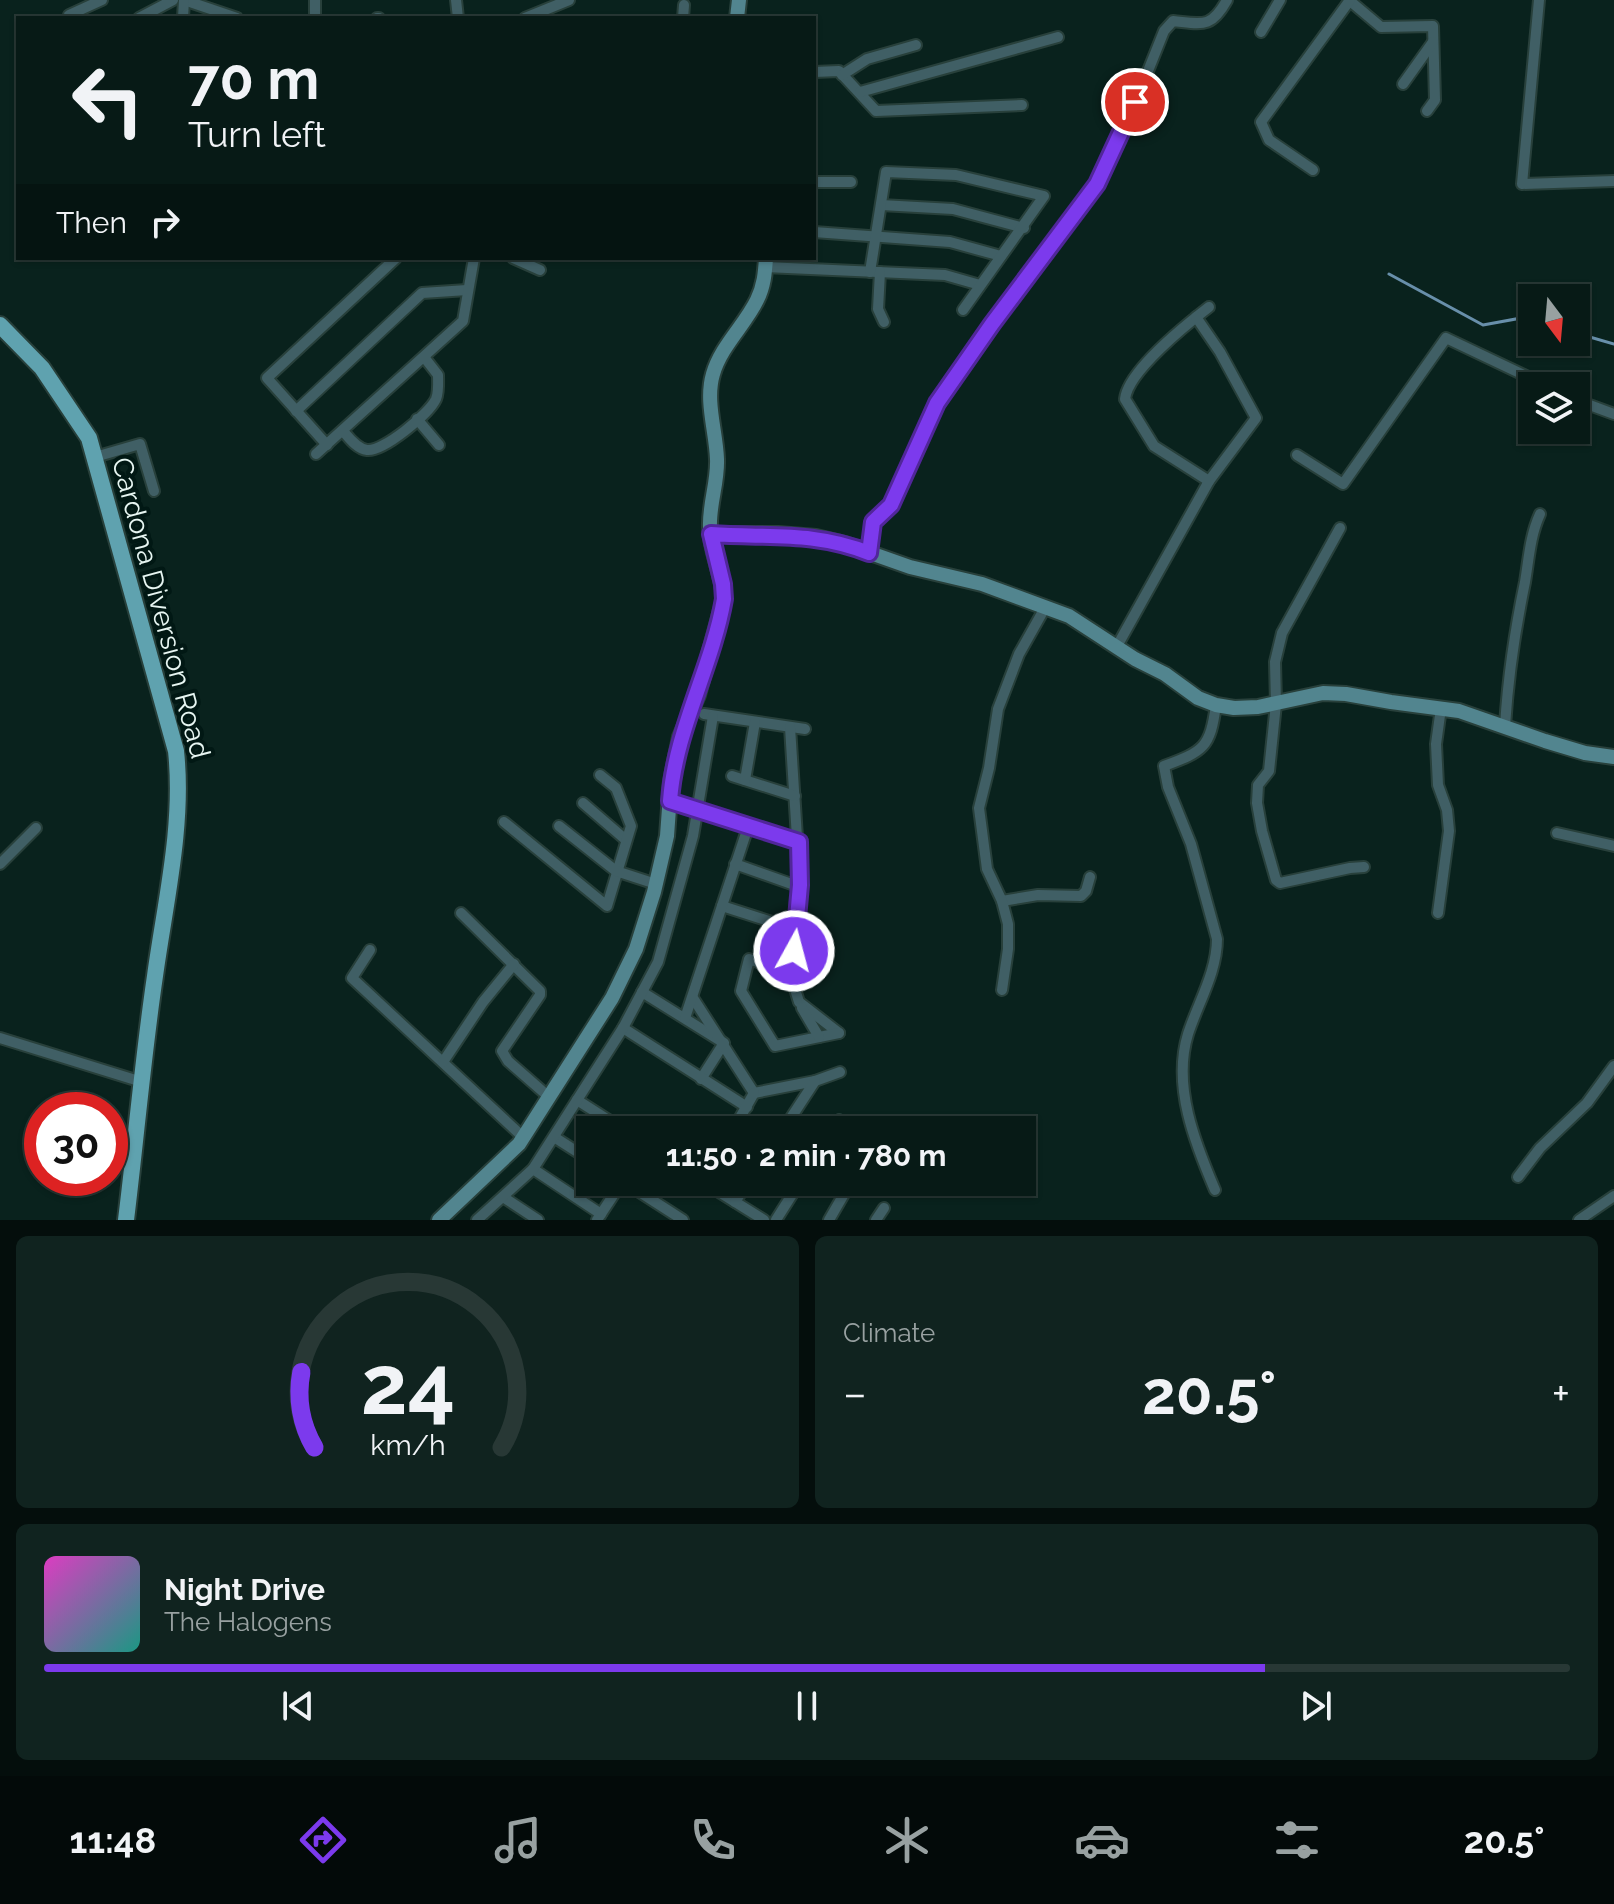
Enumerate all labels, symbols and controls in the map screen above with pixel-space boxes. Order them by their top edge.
text: 70 m [188,46,319,112]
icon: left [56,48,160,152]
pin [1101,68,1169,136]
icon: arrive [1113,80,1157,124]
text: Turn left [188,113,326,155]
icon: right [143,200,187,244]
text: Then [56,205,127,240]
north arrow [1518,284,1590,356]
map controls [1518,284,1590,444]
button: layers [1518,372,1590,444]
street label: Cardona Diversion Road [105,454,217,762]
position arrow [752,909,836,993]
speed limit sign: 30 [24,1092,128,1196]
text: 11:50 · 2 min · 780 m [666,1138,946,1173]
text: Climate [843,1318,935,1348]
text: 24 [360,1336,455,1433]
text: 20.5° [1142,1358,1276,1428]
text: − [843,1368,867,1419]
text: + [1552,1368,1570,1419]
text: km/h [370,1428,445,1462]
text: Night Drive [164,1572,325,1607]
text: The Halogens [164,1607,332,1637]
icon: previous [276,1684,320,1728]
icon: pause [785,1684,829,1728]
icon: next [1294,1684,1338,1728]
icon: directions [295,1812,351,1868]
icon: music [490,1812,546,1868]
icon: phone [685,1812,741,1868]
icon: climate [879,1812,935,1868]
icon: car [1074,1812,1130,1868]
icon: filters [1269,1812,1325,1868]
text: 11:48 [69,1819,156,1861]
text: 20.5° [1464,1819,1545,1861]

